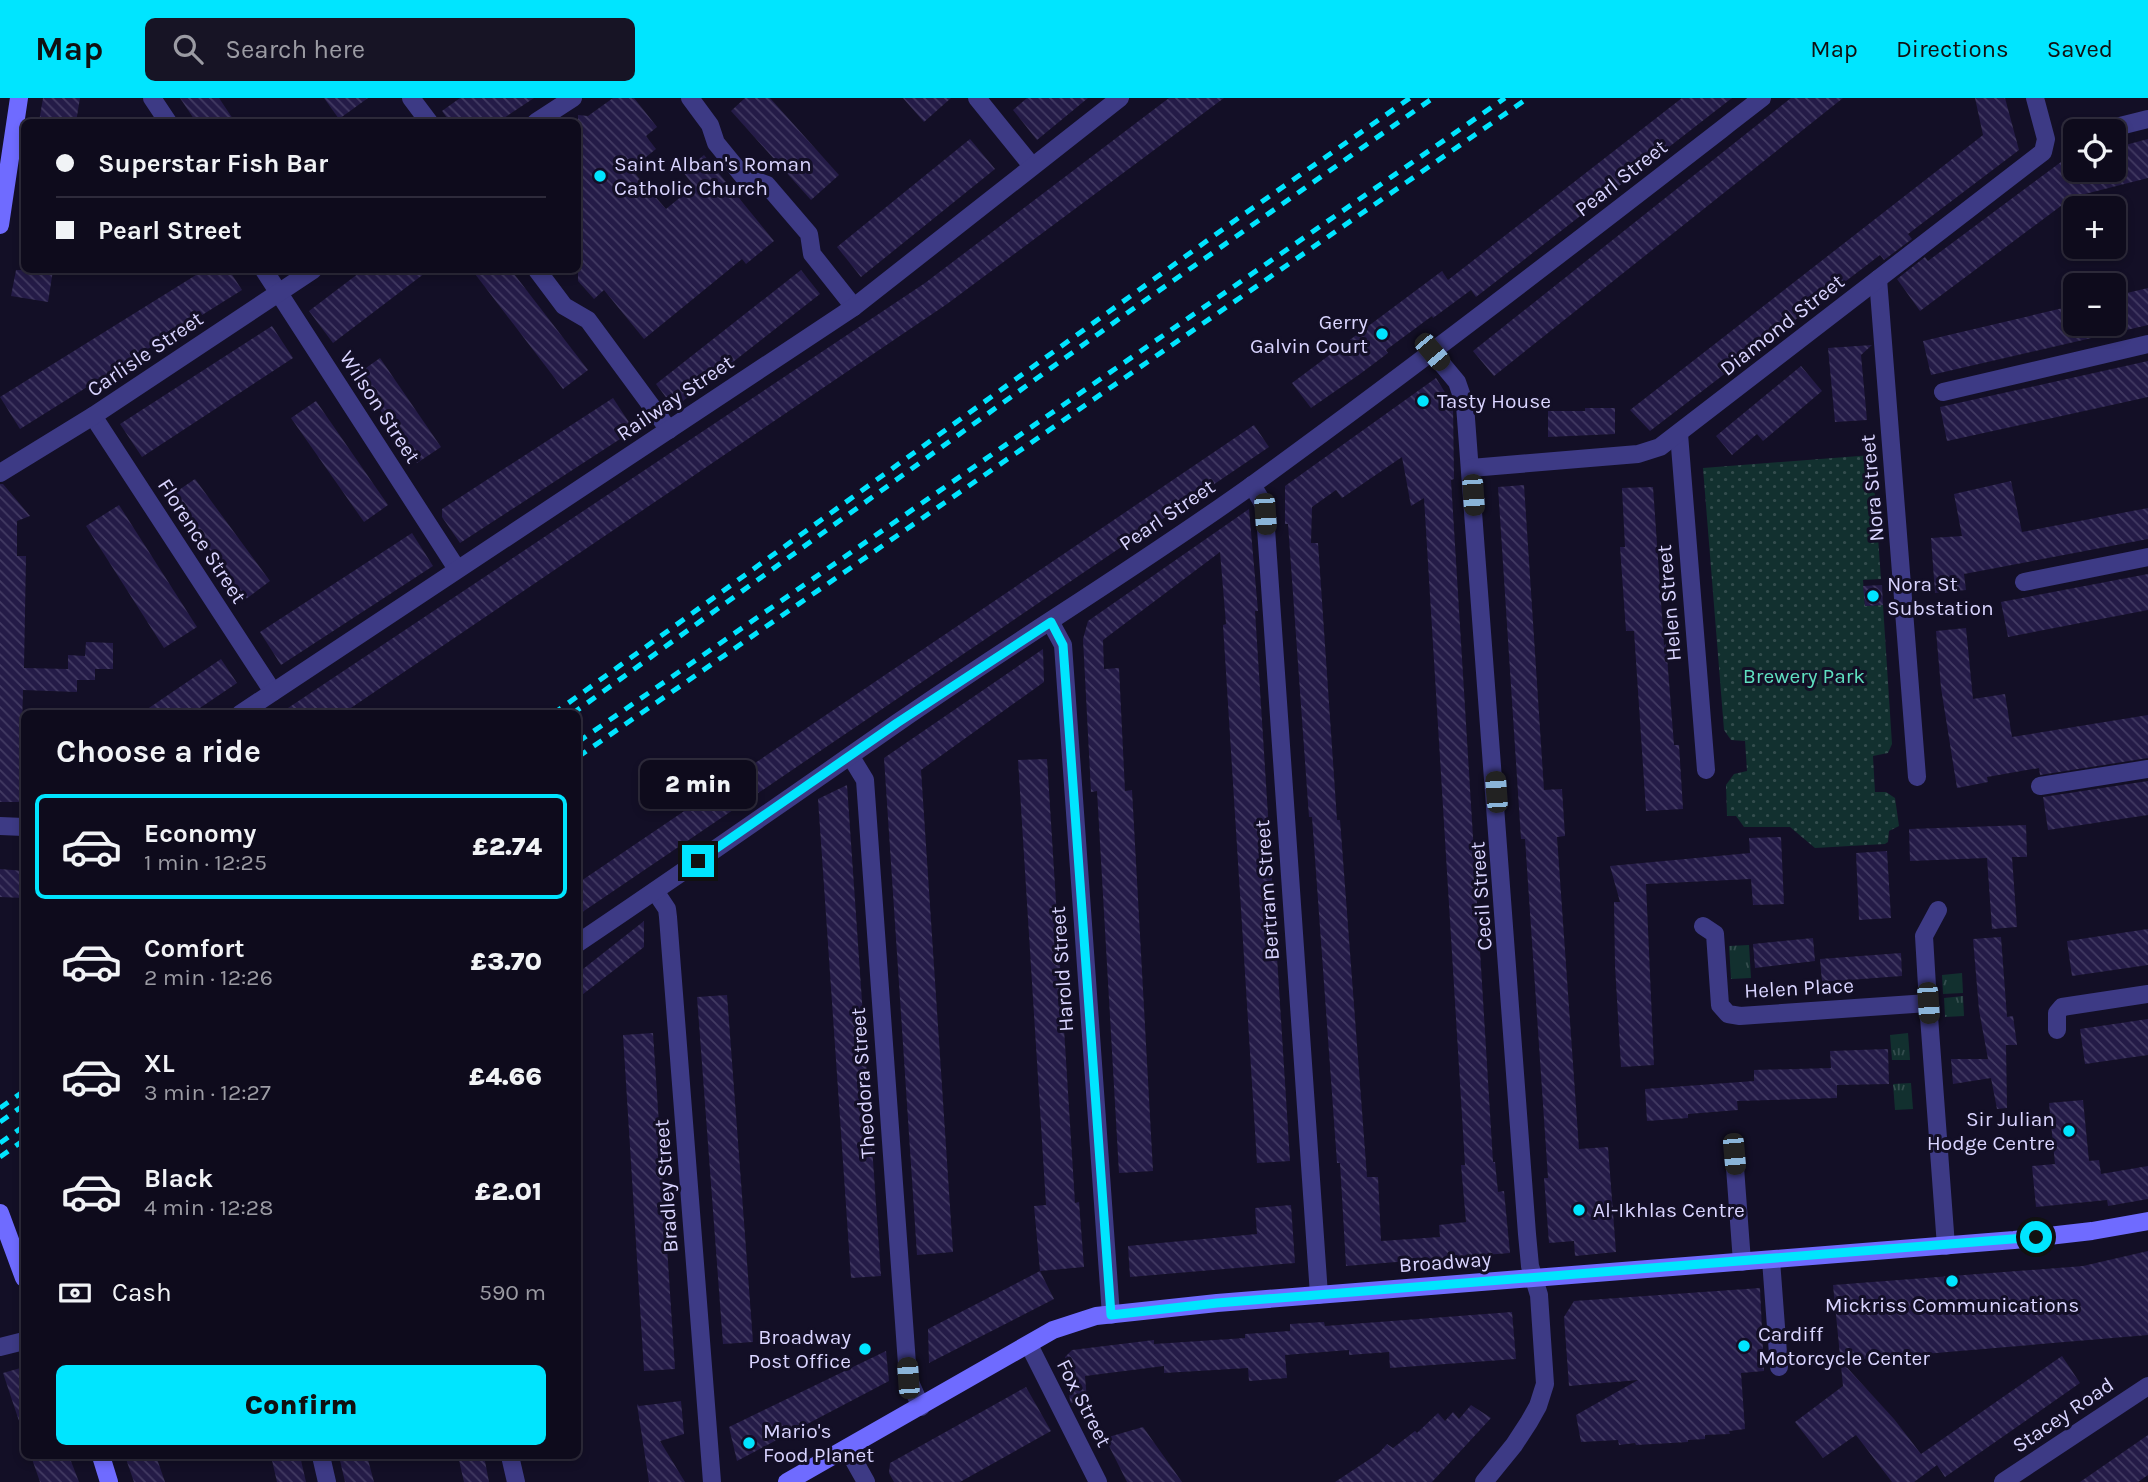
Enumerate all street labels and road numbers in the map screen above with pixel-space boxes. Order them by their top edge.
street label: Pearl Street [1570,135,1672,221]
street label: Diamond Street [1715,269,1849,381]
street label: Carlisle Street [83,306,208,402]
street label: Wilson Street [335,346,425,468]
street label: Railway Street [612,350,738,446]
street label: Nora Street [1855,433,1889,543]
street label: Florence Street [153,474,251,608]
street label: Pearl Street [1115,474,1219,556]
street label: Helen Street [1652,544,1686,662]
street label: Bertram Street [1250,819,1284,961]
street label: Cecil Street [1465,841,1497,951]
street label: Harold Street [1046,905,1078,1032]
street label: Helen Place [1744,973,1854,1003]
street label: Theodora Street [846,1007,880,1159]
street label: Bradley Street [649,1118,683,1254]
street label: Broadway [1398,1247,1492,1277]
street label: Fox Street [1052,1355,1116,1451]
street label: Stacey Road [2008,1372,2118,1458]

